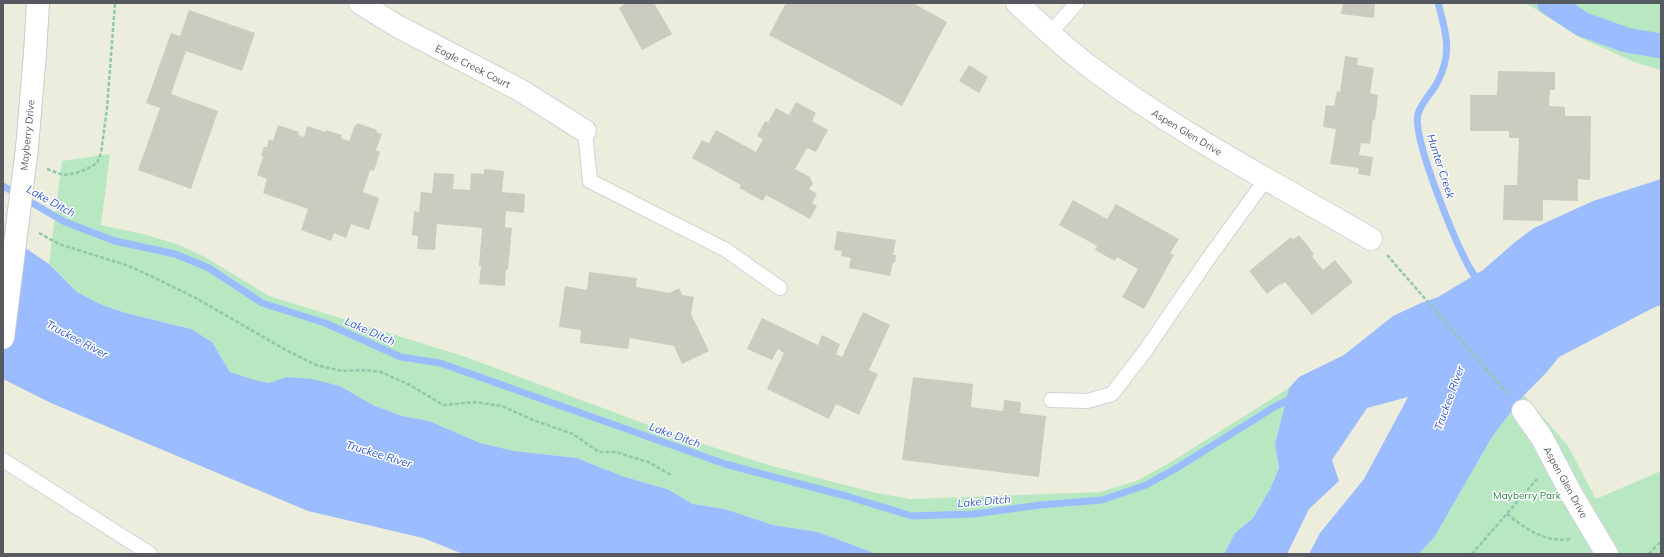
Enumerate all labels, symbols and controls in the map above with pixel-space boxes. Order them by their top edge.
street label: Eagle Creek Court [433,42,513,91]
street label: Mayberry Drive [17,99,38,171]
street label: Aspen Glen Drive [1149,106,1224,159]
water label: Hunter Creek [1424,132,1458,200]
water label: Lake Ditch [24,182,78,220]
water label: Lake Ditch [343,314,397,348]
water label: Truckee River [44,317,111,362]
water label: Truckee River [1431,363,1468,432]
water label: Lake Ditch [647,419,703,451]
water label: Truckee River [344,437,414,471]
street label: Aspen Glen Drive [1541,444,1591,520]
park label: Mayberry Park [1493,489,1562,502]
water label: Lake Ditch [957,492,1011,510]

